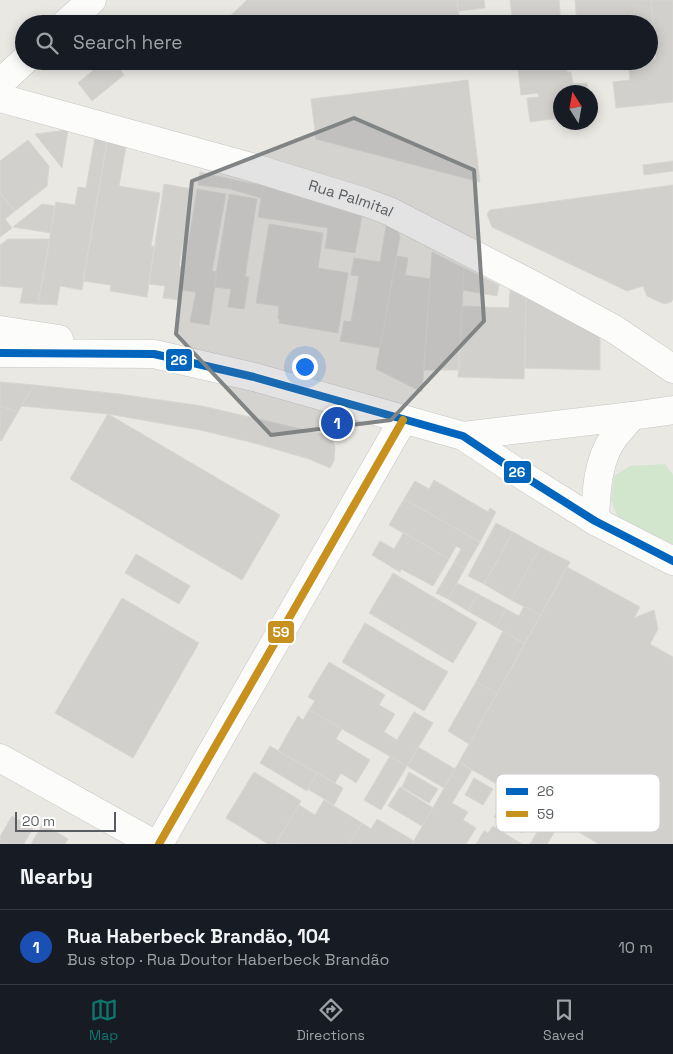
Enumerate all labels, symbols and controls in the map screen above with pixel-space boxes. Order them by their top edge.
search box [15,15,658,70]
icon: search [33,29,61,57]
text: Search here [73,30,183,55]
north arrow [553,85,598,130]
street label: Rua Palmital [306,175,397,221]
line badge: 26 [165,348,193,372]
text: 26 [171,351,188,369]
your location [292,354,318,380]
pin: 1 [321,404,353,442]
line badge: 26 [503,460,532,484]
text: 26 [509,463,526,481]
line badge: 59 [267,620,295,644]
text: 59 [272,623,290,641]
legend [496,774,660,832]
text: 26 [537,782,554,800]
text: 59 [537,805,554,823]
scale bar [15,809,116,832]
text: 20 m [22,812,55,830]
text: Nearby [20,863,93,890]
text: Rua Haberbeck Brandão, 104 [67,924,330,949]
text: 1 [32,937,40,958]
text: 10 m [618,937,653,958]
text: Bus stop · Rua Doutor Haberbeck Brandão [67,949,389,970]
tab: Map [89,996,118,1044]
tab: Directions [296,996,365,1044]
tab: Saved [543,996,584,1044]

